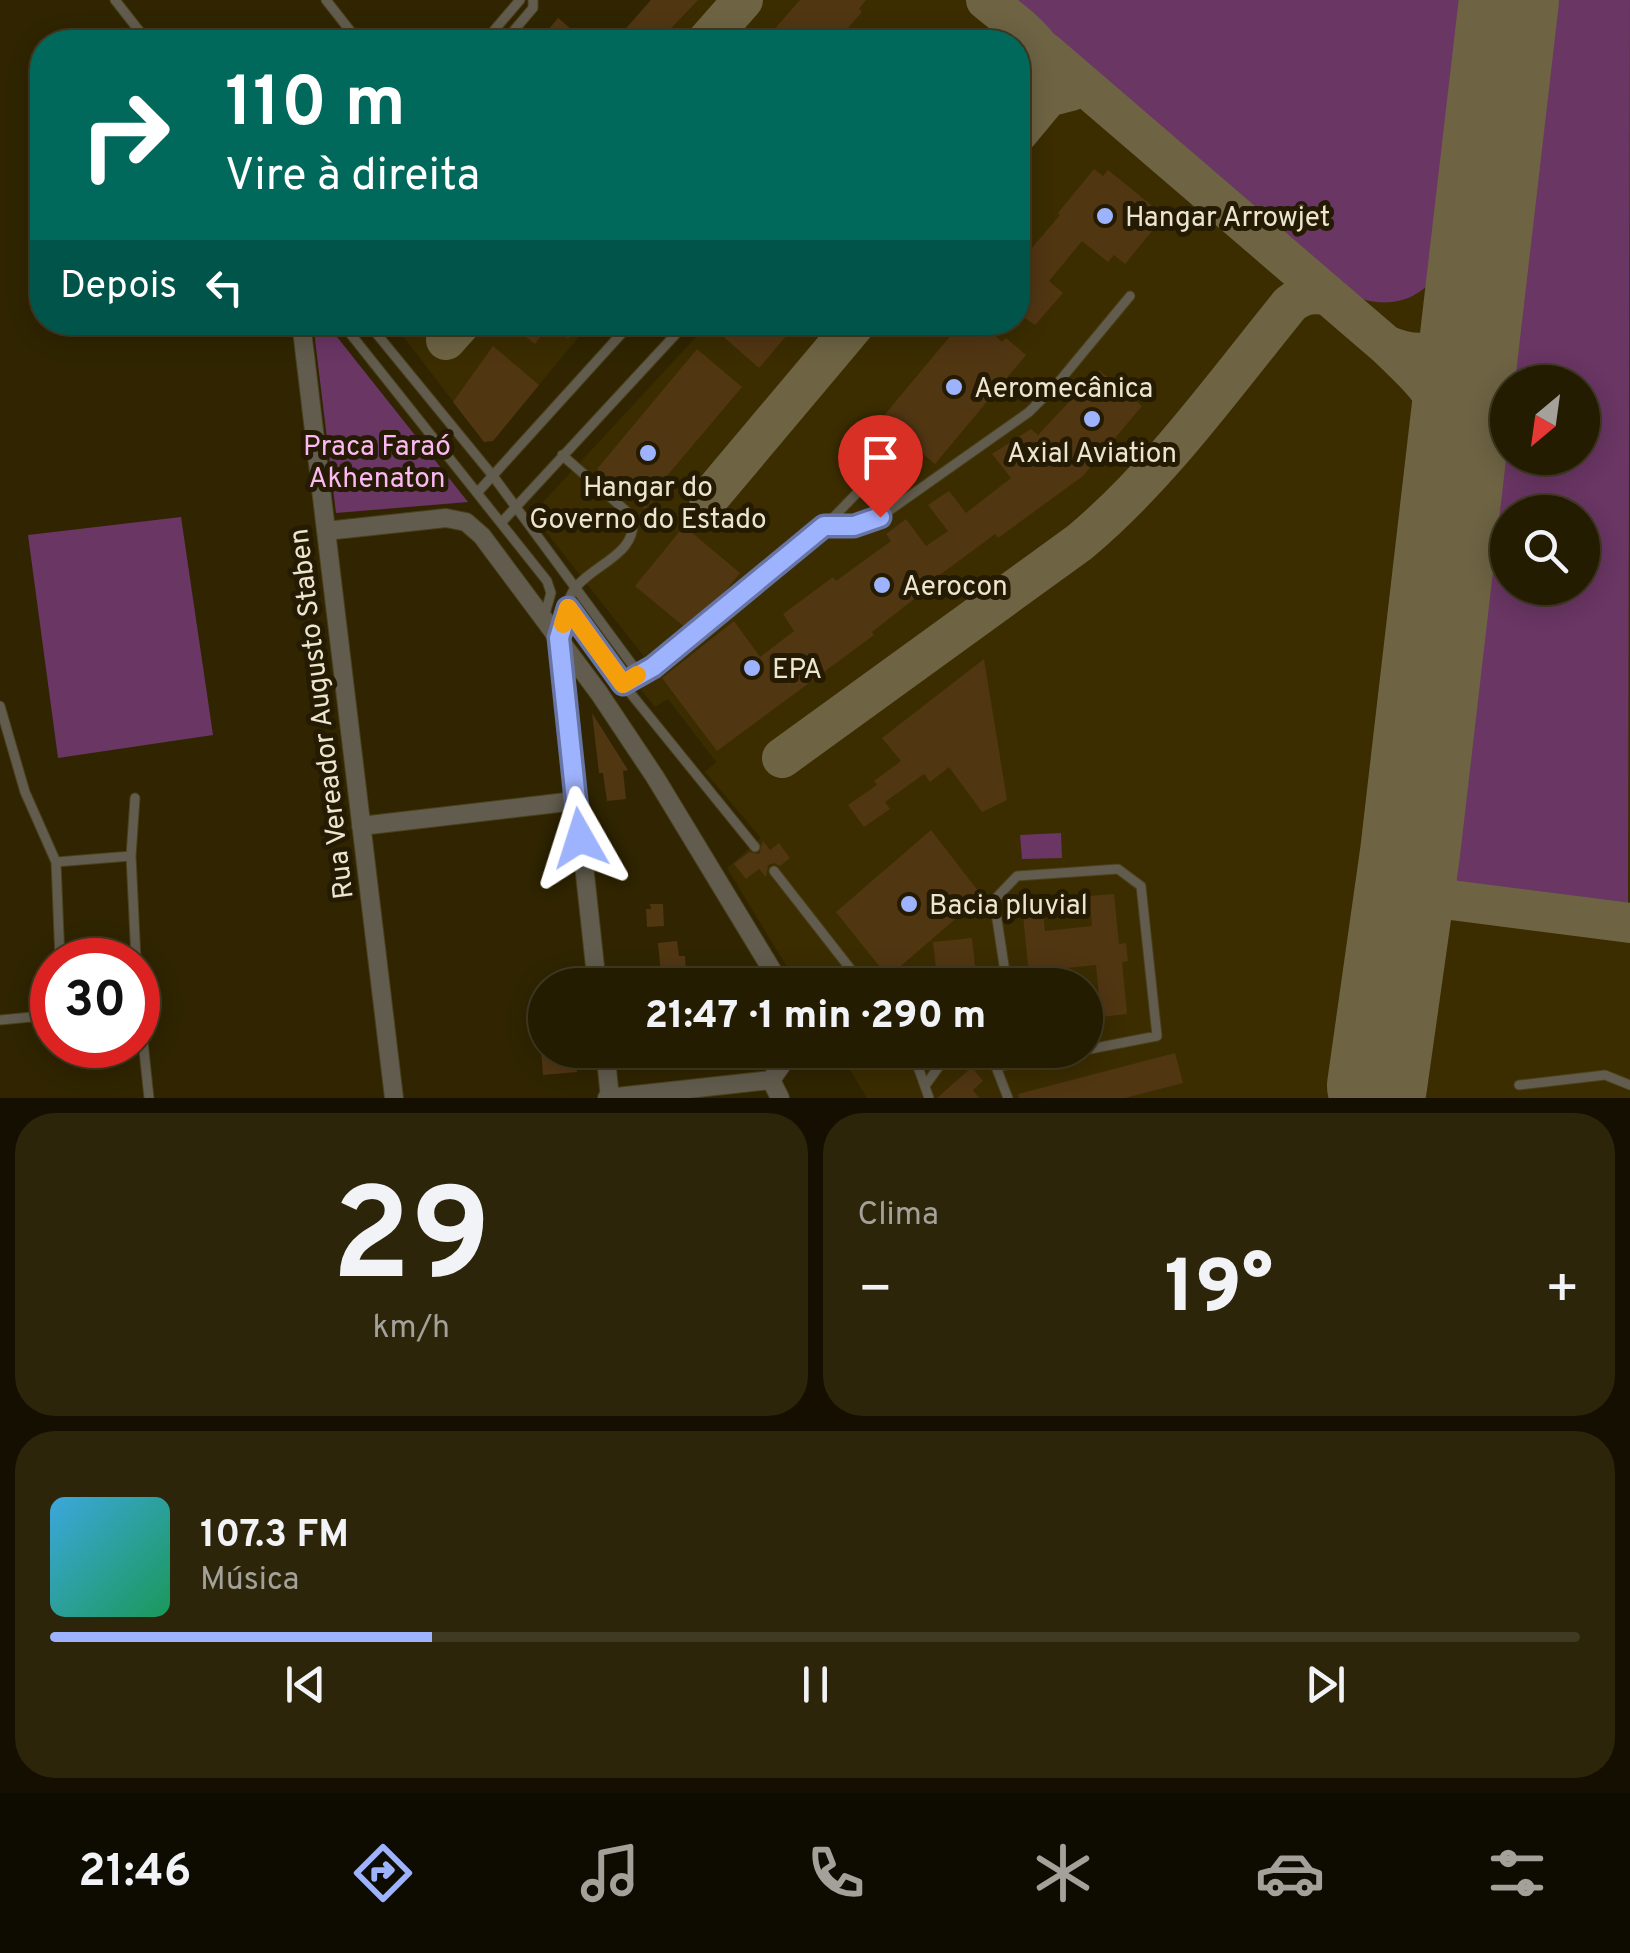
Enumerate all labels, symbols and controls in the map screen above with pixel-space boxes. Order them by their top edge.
text: 110 m [225,62,406,151]
icon: right [60,70,190,200]
text: Vire à direita [225,149,480,206]
place label: Hangar Arrowjet [1125,201,1330,237]
marker: Hangar Arrowjet [1094,205,1116,227]
icon: left [197,260,252,315]
text: Depois [60,263,177,312]
north arrow [1490,365,1600,475]
map controls [1490,365,1600,605]
place label: Aeromecânica [974,372,1153,408]
marker: Aeromecânica [943,376,965,398]
marker: Axial Aviation [1081,408,1103,430]
pin [838,415,923,518]
park label: Praca Faraó Akhenaton [303,430,451,498]
icon: arrive [853,430,908,485]
place label: Axial Aviation [1007,437,1177,473]
marker: Hangar do Governo do Estado [637,442,659,464]
place label: Hangar do Governo do Estado [529,471,767,539]
button: search [1490,495,1600,605]
street label: Rua Vereador Augusto Staben [282,526,364,901]
place label: Aerocon [902,570,1008,606]
marker: Aerocon [871,574,893,596]
place label: EPA [772,653,822,689]
marker: EPA [741,657,763,679]
position arrow [528,786,632,890]
place label: Bacia pluvial [929,889,1088,925]
marker: Bacia pluvial [898,893,920,915]
speed limit sign: 30 [30,938,160,1068]
text: 21:47 · 1 min · 290 m [645,993,986,1042]
text: 29 [332,1161,491,1326]
text: Clima [858,1196,939,1236]
text: 19° [1164,1244,1273,1339]
text: − [858,1257,893,1327]
text: + [1545,1257,1580,1327]
text: km/h [372,1309,450,1349]
text: 107.3 FM [200,1512,349,1561]
text: Música [200,1561,299,1601]
icon: previous [278,1657,333,1712]
icon: pause [788,1657,843,1712]
icon: next [1298,1657,1353,1712]
icon: directions [348,1838,418,1908]
icon: music [575,1838,645,1908]
icon: phone [801,1838,871,1908]
icon: climate [1028,1838,1098,1908]
icon: car [1255,1838,1325,1908]
icon: filters [1482,1838,1552,1908]
text: 21:46 [78,1845,191,1902]

